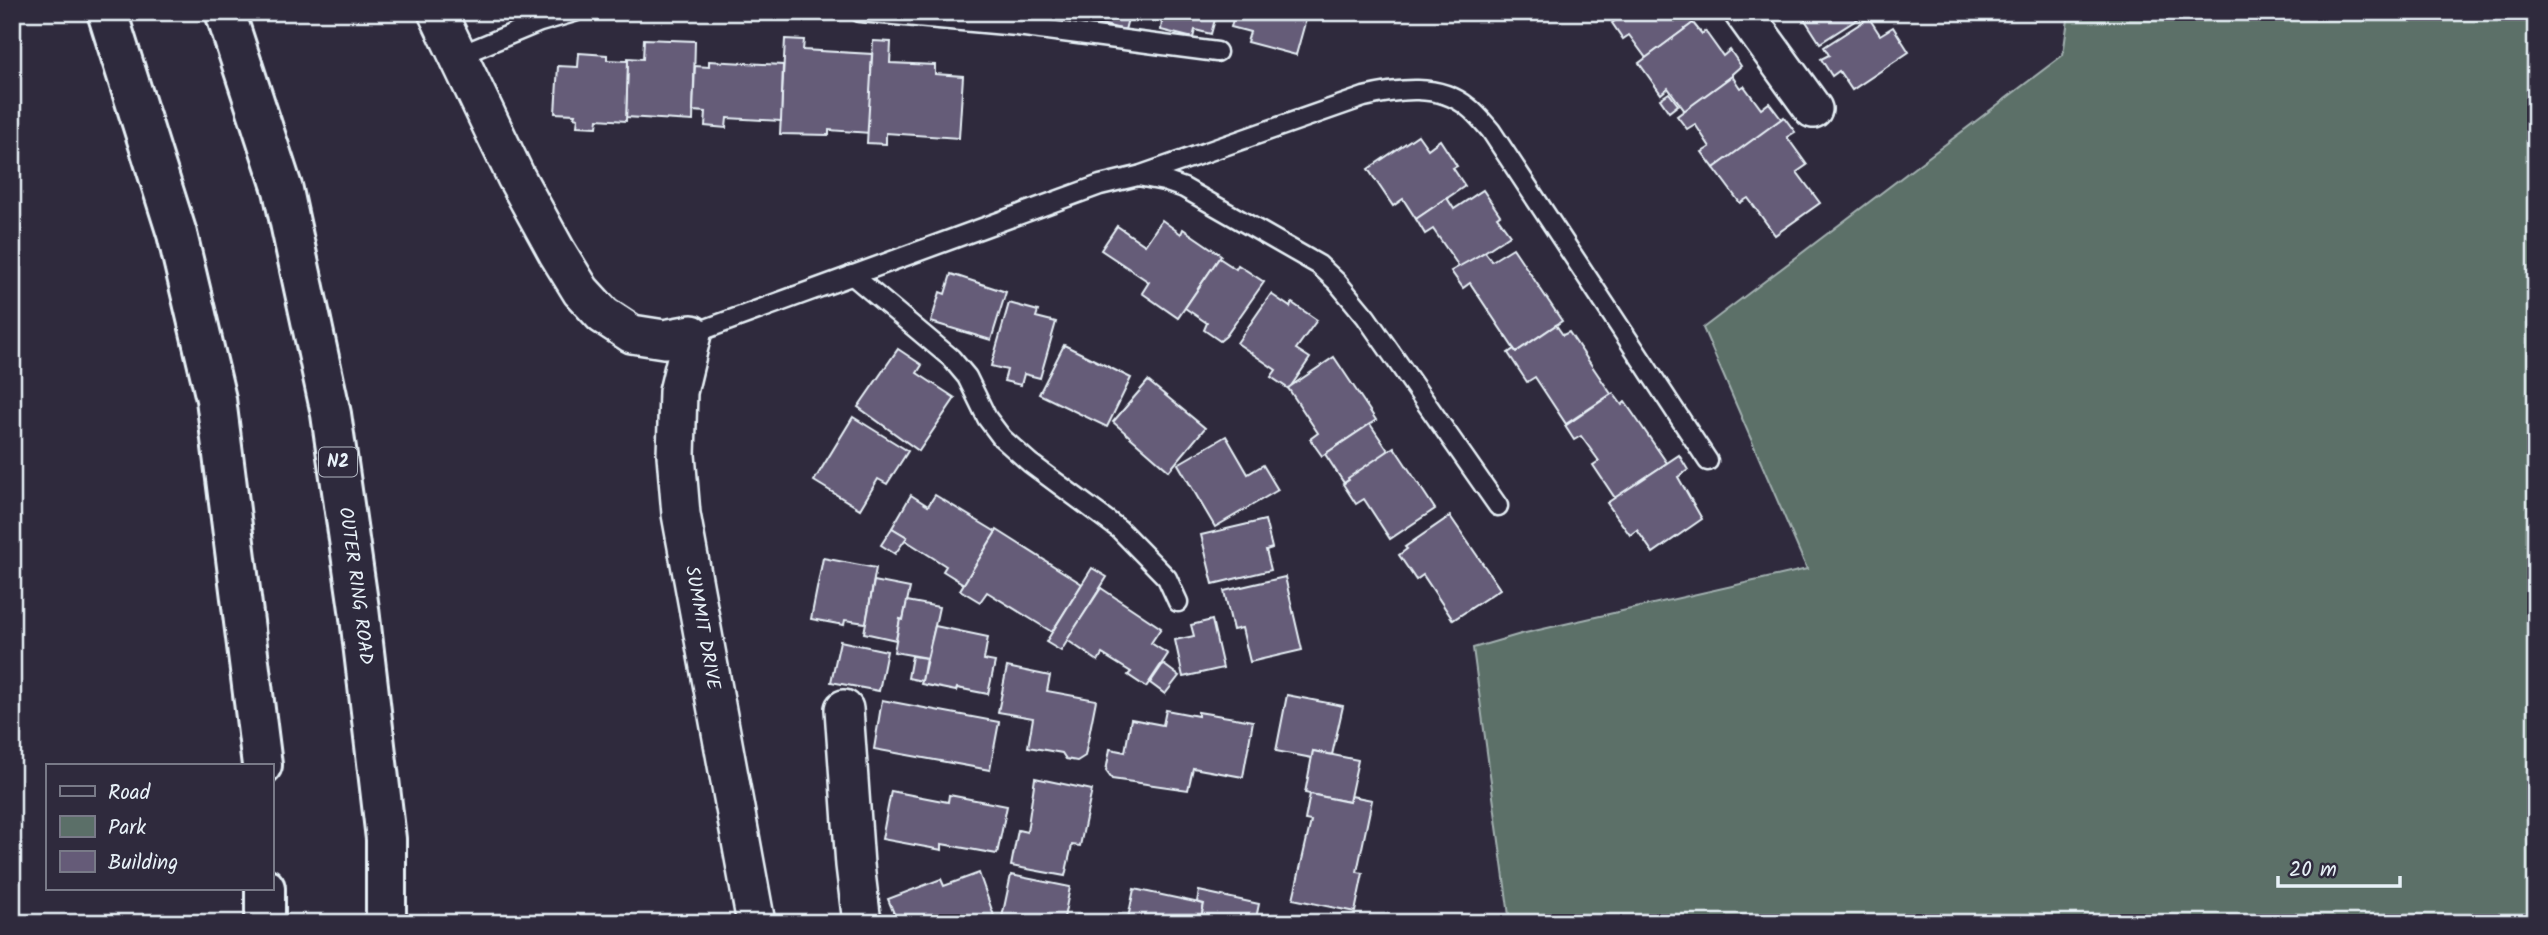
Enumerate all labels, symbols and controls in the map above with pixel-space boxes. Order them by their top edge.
road number: N2 [319,448,357,476]
street label: OUTER RING ROAD [330,505,380,666]
street label: SUMMIT DRIVE [676,563,728,693]
legend [46,764,273,890]
text: Road [108,777,151,810]
text: Park [108,812,146,845]
scale bar [2278,844,2401,888]
text: Building [108,847,178,880]
text: 20 m [2289,854,2337,887]

